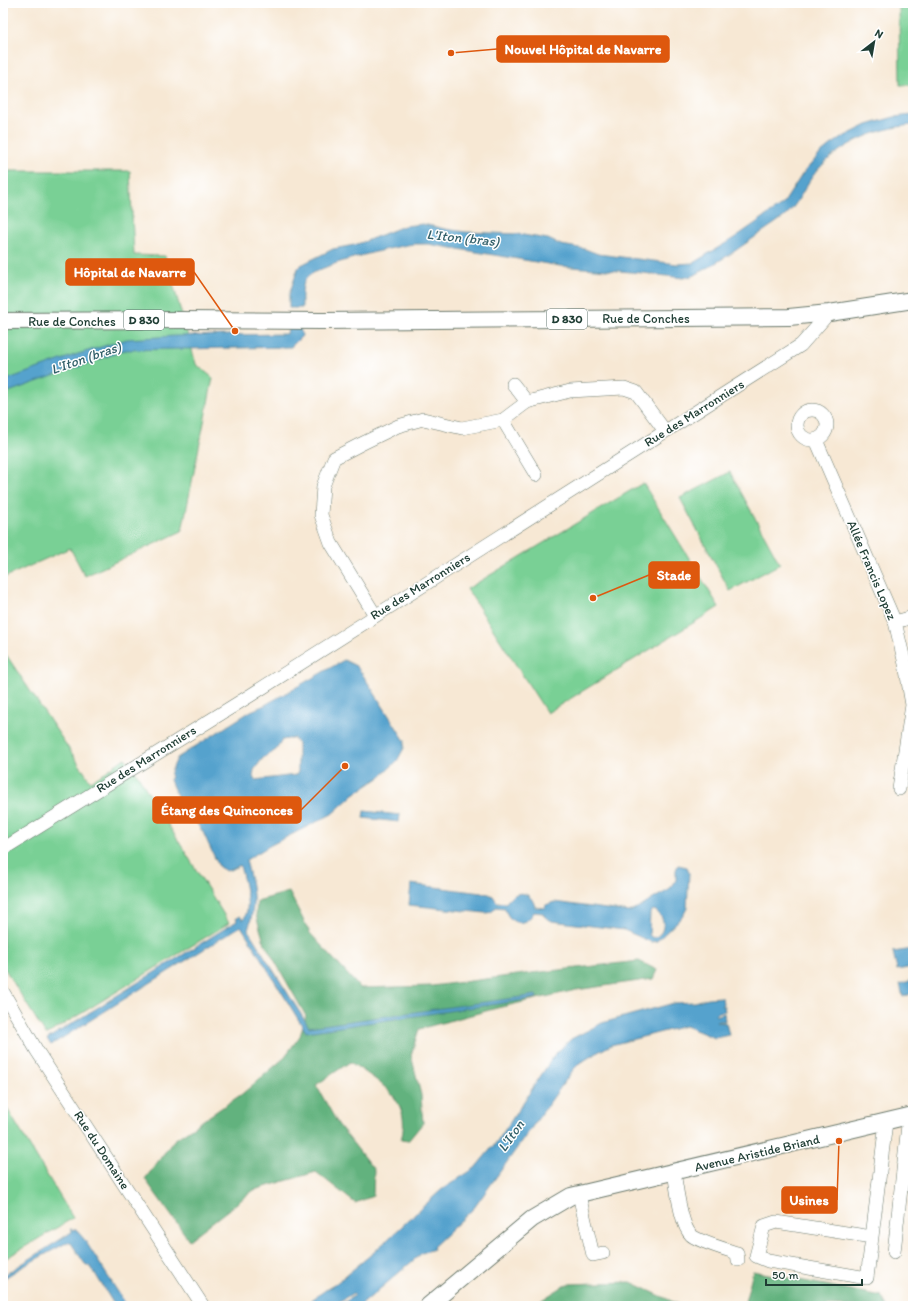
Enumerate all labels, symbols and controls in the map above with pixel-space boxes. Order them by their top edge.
north arrow [854,22,894,62]
text: N [872,26,885,41]
callout: Nouvel Hôpital de Navarre [497,36,669,62]
text: Nouvel Hôpital de Navarre [505,41,662,58]
water label: L'Iton (bras) [426,226,501,250]
callout: Hôpital de Navarre [66,259,194,285]
text: Hôpital de Navarre [74,264,187,281]
road number: D 830 [547,309,587,329]
road number: D 830 [124,310,164,330]
street label: Rue de Conches [602,311,690,326]
street label: Rue de Conches [28,314,116,329]
water label: L'Iton (bras) [49,338,124,378]
street label: Rue des Marronniers [641,376,747,450]
street label: Allée Francis Lopez [844,518,900,622]
street label: Rue des Marronniers [367,549,473,623]
callout: Stade [649,562,699,588]
text: Stade [657,567,692,584]
street label: Rue des Marronniers [93,722,199,796]
callout: Étang des Quinconces [153,797,301,823]
text: Étang des Quinconces [161,802,293,819]
street label: Rue du Domaine [71,1108,133,1192]
water label: L'Iton [494,1116,528,1155]
street label: Avenue Aristide Briand [693,1131,821,1175]
callout: Usines [782,1187,837,1213]
text: Usines [789,1192,829,1209]
scale bar [766,1261,862,1287]
text: 50 m [772,1268,798,1282]

